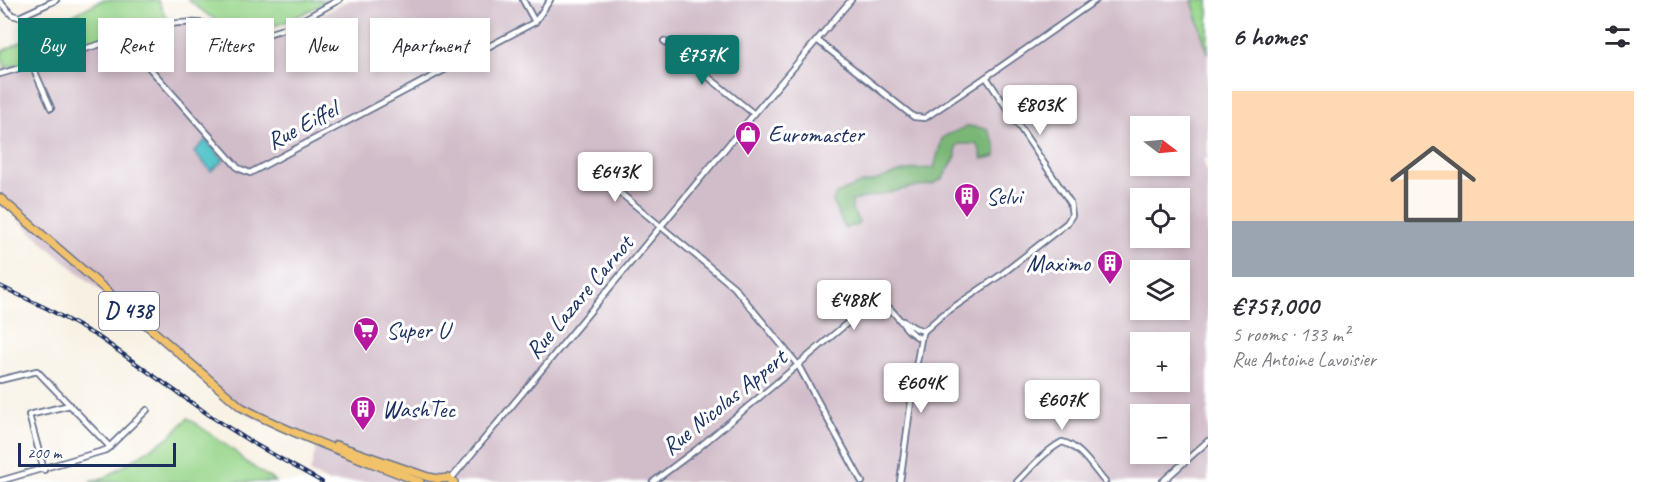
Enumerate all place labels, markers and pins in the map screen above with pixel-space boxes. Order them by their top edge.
pin: €757K [660,35,744,86]
pin: €803K [998,85,1082,136]
shop icon: Euromaster [733,119,763,157]
place label: Euromaster [768,119,866,149]
pin: €643K [573,152,657,203]
building icon: Selvi [952,181,982,219]
place label: Selvi [986,181,1024,211]
place label: Maximo [1026,248,1092,278]
building icon: Maximo [1095,248,1125,286]
pin: €488K [812,280,896,331]
supermarket icon: Super U [351,315,381,353]
place label: Super U [386,315,453,345]
pin: €604K [879,363,963,414]
pin: €607K [1020,380,1104,431]
building icon: WashTec [348,394,378,432]
place label: WashTec [382,394,456,424]

